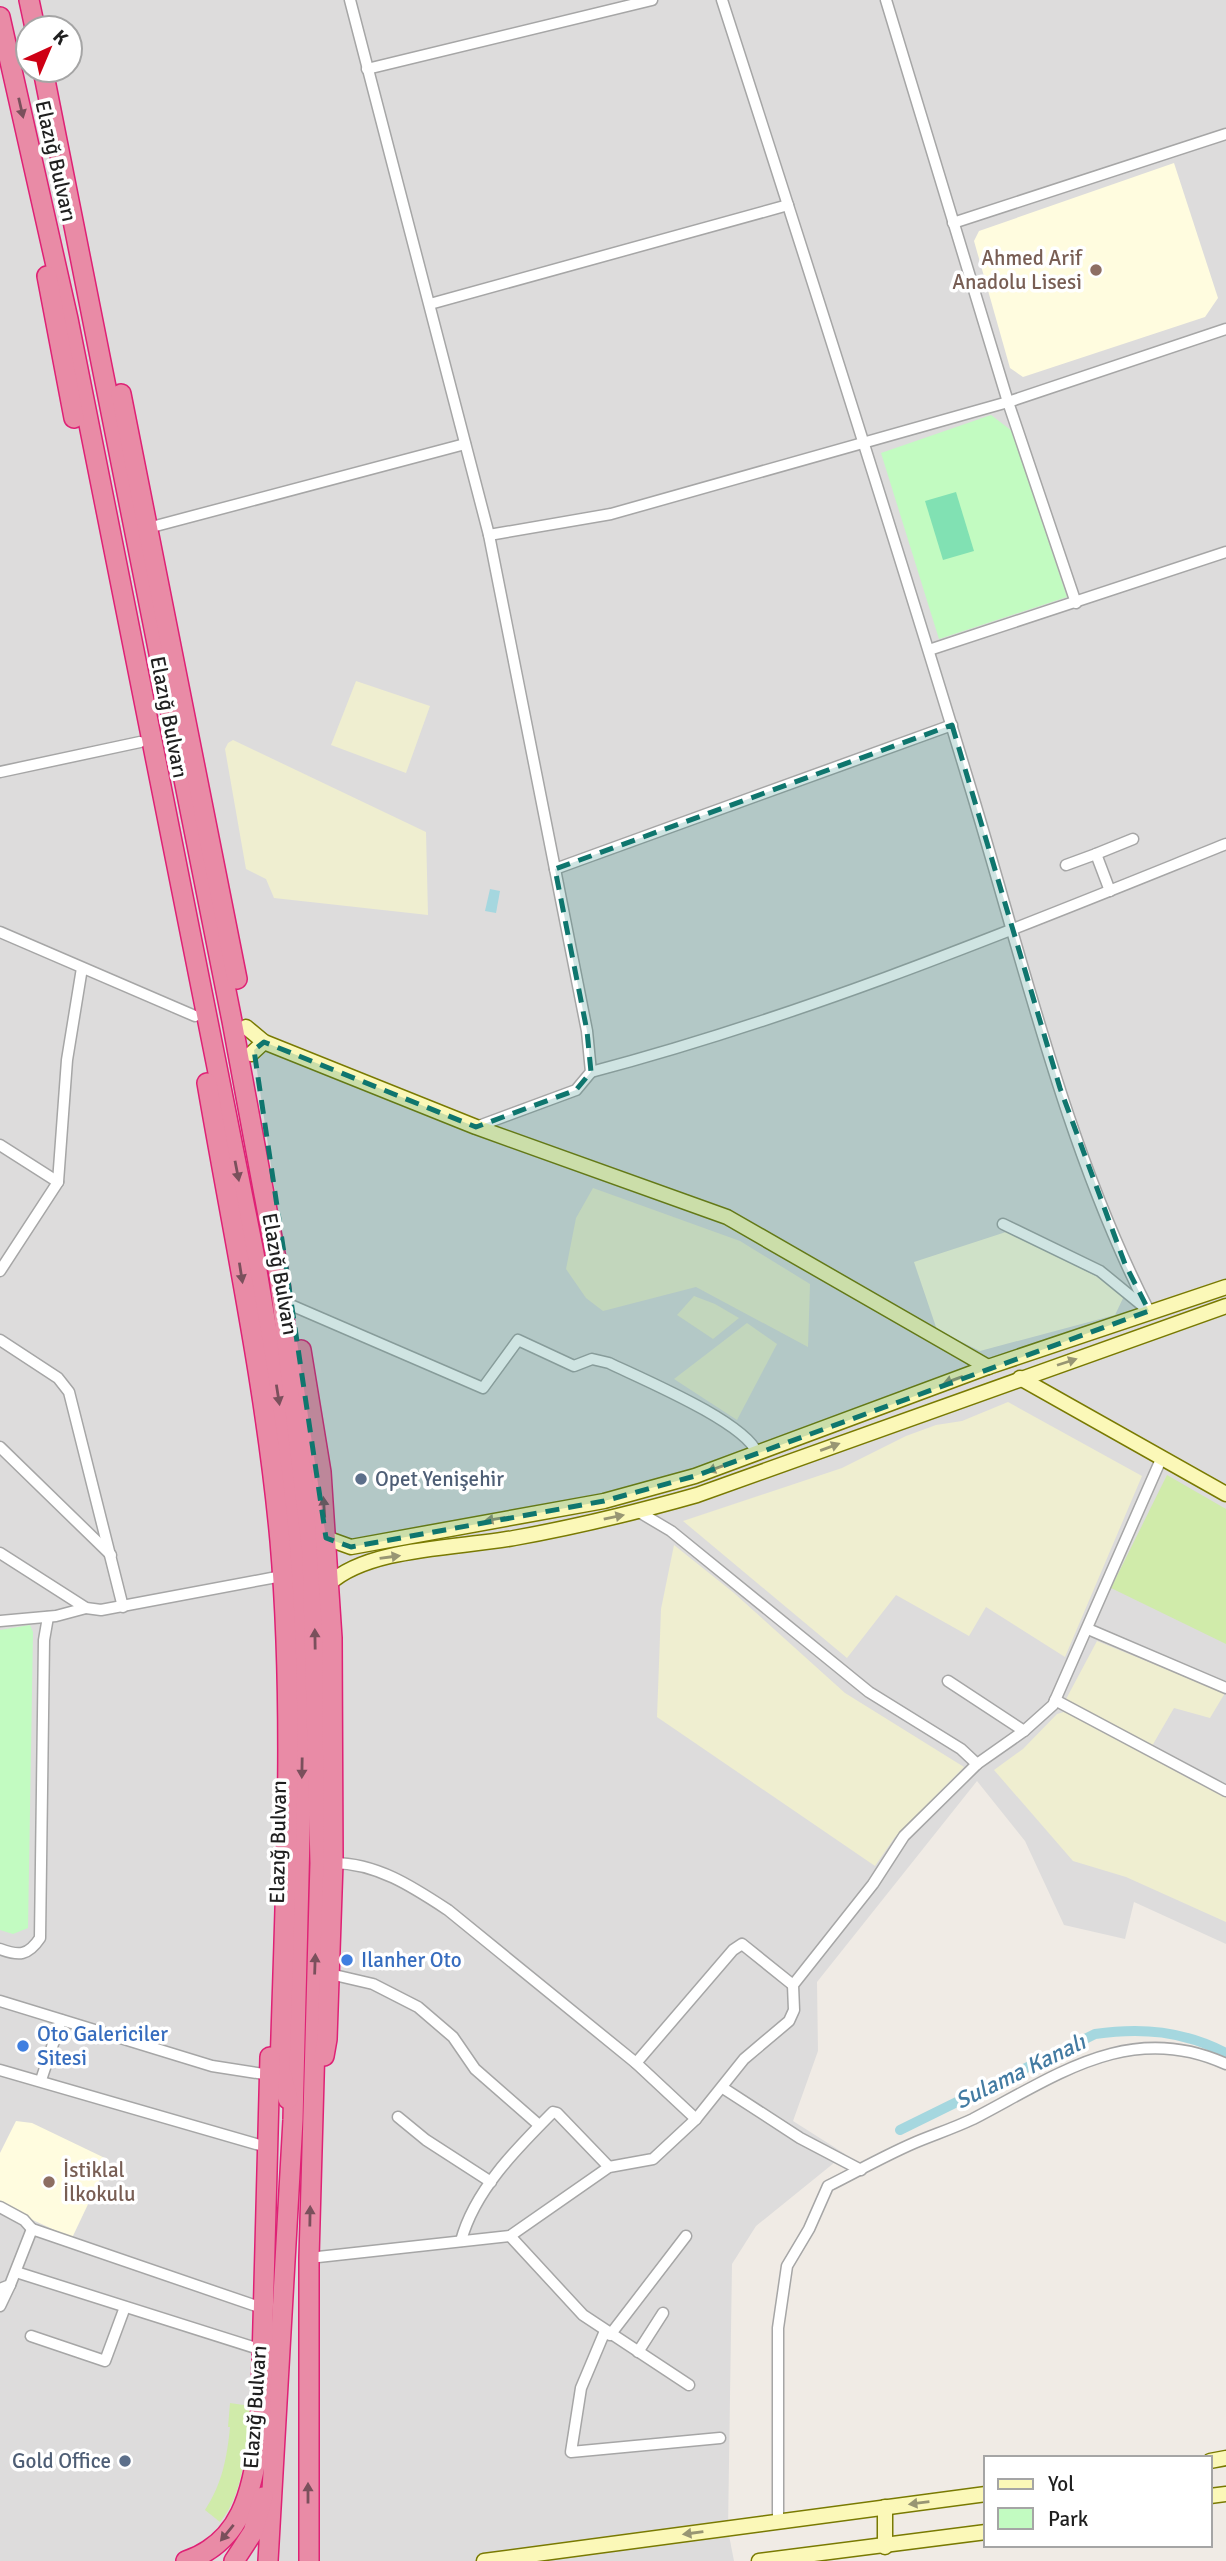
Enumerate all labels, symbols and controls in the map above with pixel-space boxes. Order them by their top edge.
north arrow [14,14,84,84]
text: K [48,25,73,50]
one-way arrow [15,97,26,119]
street label: Elazığ Bulvarı [29,98,83,224]
place label: Ahmed Arif Anadolu Lisesi [952,245,1083,295]
marker: Ahmed Arif Anadolu Lisesi [1088,262,1104,278]
street label: Elazığ Bulvarı [144,654,194,780]
one-way arrow [232,1160,243,1182]
street label: Elazığ Bulvarı [256,1211,304,1337]
one-way arrow [236,1262,247,1284]
one-way arrow [1057,1356,1078,1367]
one-way arrow [942,1375,963,1386]
one-way arrow [273,1384,284,1406]
one-way arrow [819,1441,840,1452]
one-way arrow [706,1463,727,1474]
place label: Opet Yenişehir [375,1466,504,1492]
marker: Opet Yenişehir [353,1471,369,1487]
one-way arrow [318,1495,329,1517]
one-way arrow [603,1511,625,1522]
one-way arrow [484,1514,506,1525]
one-way arrow [379,1551,401,1562]
one-way arrow [309,1628,321,1650]
one-way arrow [296,1757,308,1779]
street label: Elazığ Bulvarı [264,1780,292,1904]
place label: Ilanher Oto [361,1947,462,1973]
marker: Ilanher Oto [339,1952,355,1968]
one-way arrow [310,1953,321,1975]
place label: Oto Galericiler Sitesi [37,2021,168,2071]
water label: Sulama Kanalı [950,2027,1092,2115]
marker: Oto Galericiler Sitesi [15,2038,31,2054]
place label: İstiklal İlkokulu [63,2157,135,2207]
marker: İstiklal İlkokulu [41,2174,57,2190]
one-way arrow [304,2205,316,2227]
street label: Elazığ Bulvarı [238,2344,272,2470]
place label: Gold Office [12,2448,111,2474]
marker: Gold Office [117,2453,133,2469]
legend [984,2456,1212,2547]
text: Yol [1048,2471,1074,2497]
one-way arrow [302,2482,314,2504]
one-way arrow [907,2497,929,2508]
text: Park [1048,2506,1089,2532]
one-way arrow [220,2525,235,2542]
one-way arrow [682,2528,704,2539]

